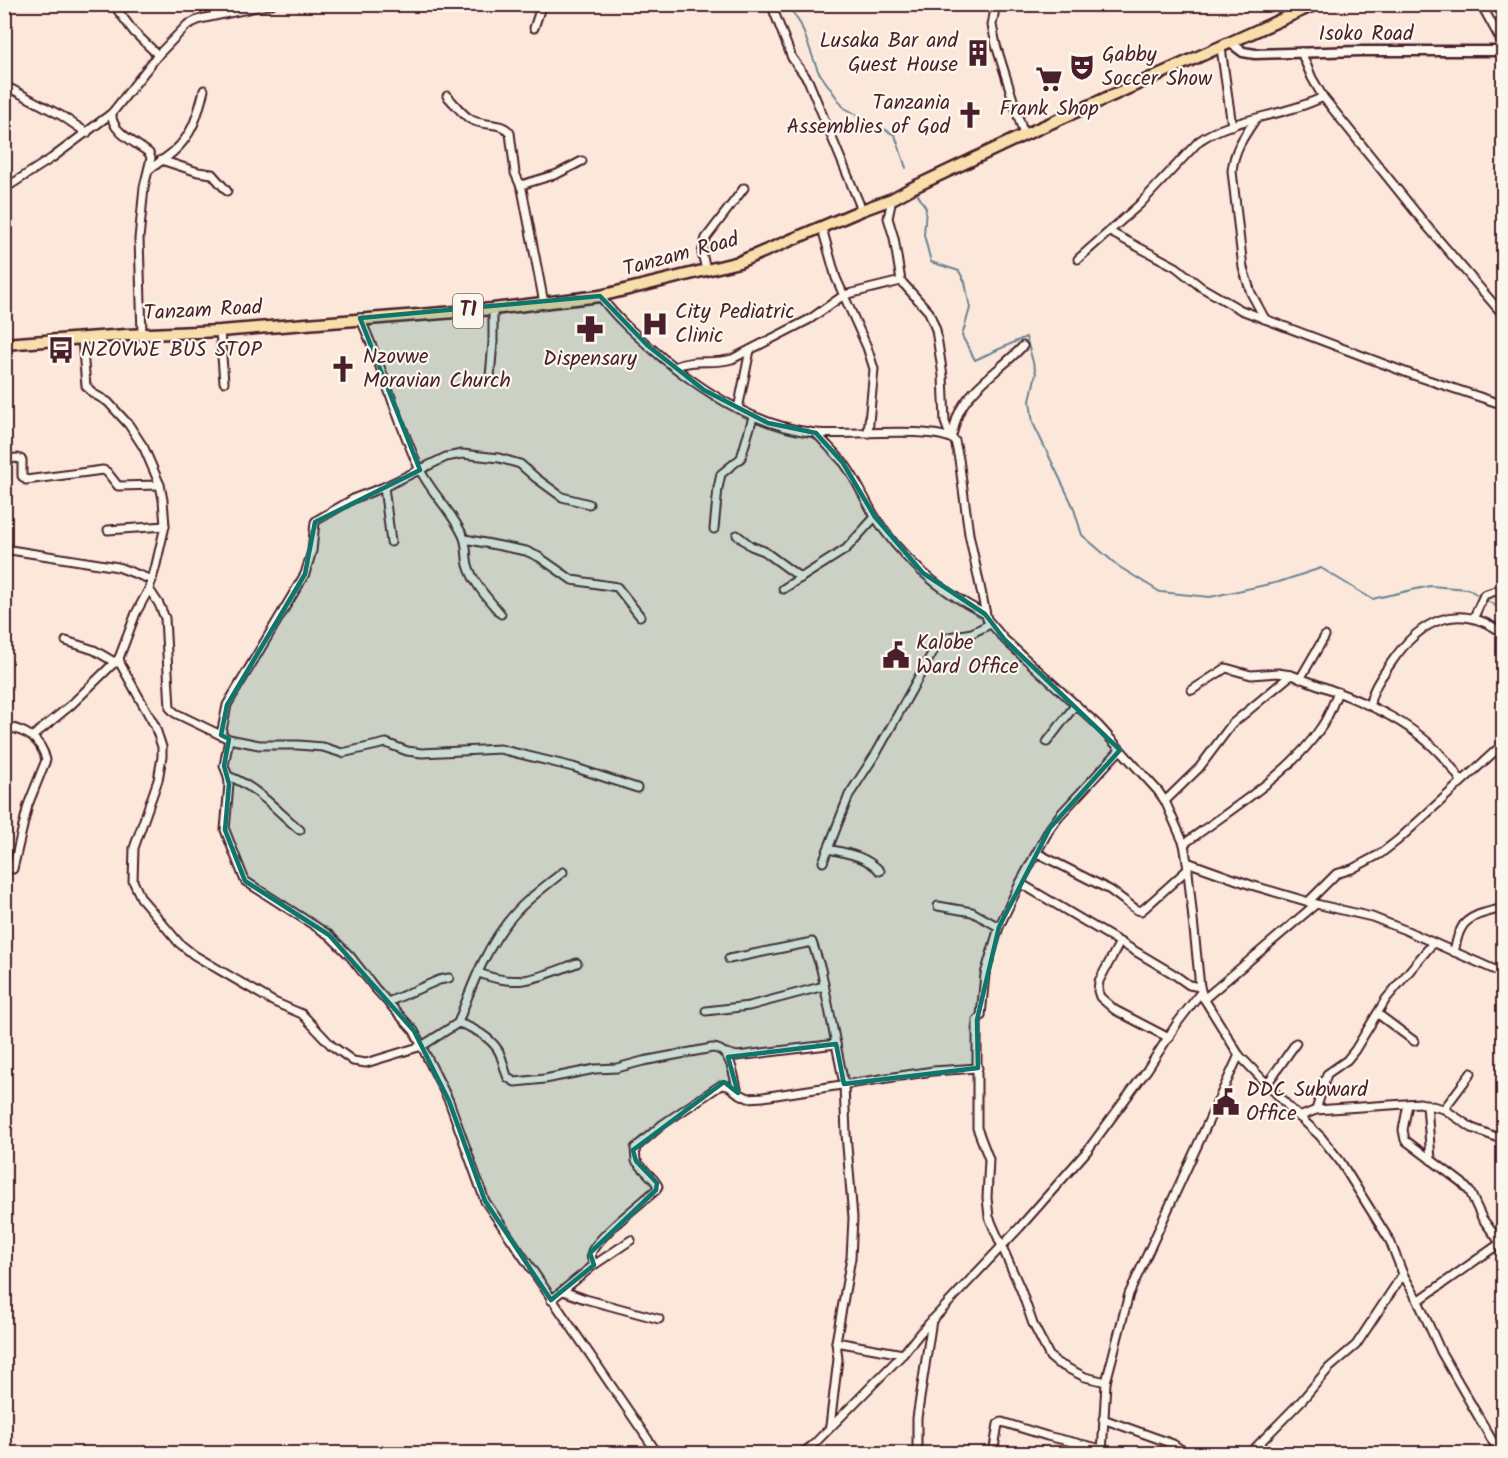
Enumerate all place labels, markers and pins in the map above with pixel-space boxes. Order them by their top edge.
place label: Lusaka Bar and Guest House [819,25,959,82]
building icon: Lusaka Bar and Guest House [963,38,993,68]
place label: Gabby Soccer Show [1102,39,1213,96]
theatre icon: Gabby Soccer Show [1067,52,1097,82]
supermarket icon: Frank Shop [1034,64,1064,94]
place label: Tanzania Assemblies of God [787,87,951,144]
place label: Frank Shop [999,93,1099,126]
church icon: Tanzania Assemblies of God [955,100,985,130]
place label: City Pediatric Clinic [675,296,795,353]
hospital icon: City Pediatric Clinic [640,309,670,339]
pharmacy icon: Dispensary [575,314,605,344]
place label: NZOVWE BUS STOP [81,334,262,367]
bus stop icon: NZOVWE BUS STOP [46,335,76,365]
place label: Nzovwe Moravian Church [363,341,511,398]
place label: Dispensary [543,343,637,376]
church icon: Nzovwe Moravian Church [328,354,358,384]
place label: Kalobe Ward Office [916,627,1019,684]
public building icon: Kalobe Ward Office [881,640,911,670]
place label: DDC Subward Office [1246,1074,1368,1131]
public building icon: DDC Subward Office [1211,1087,1241,1117]

